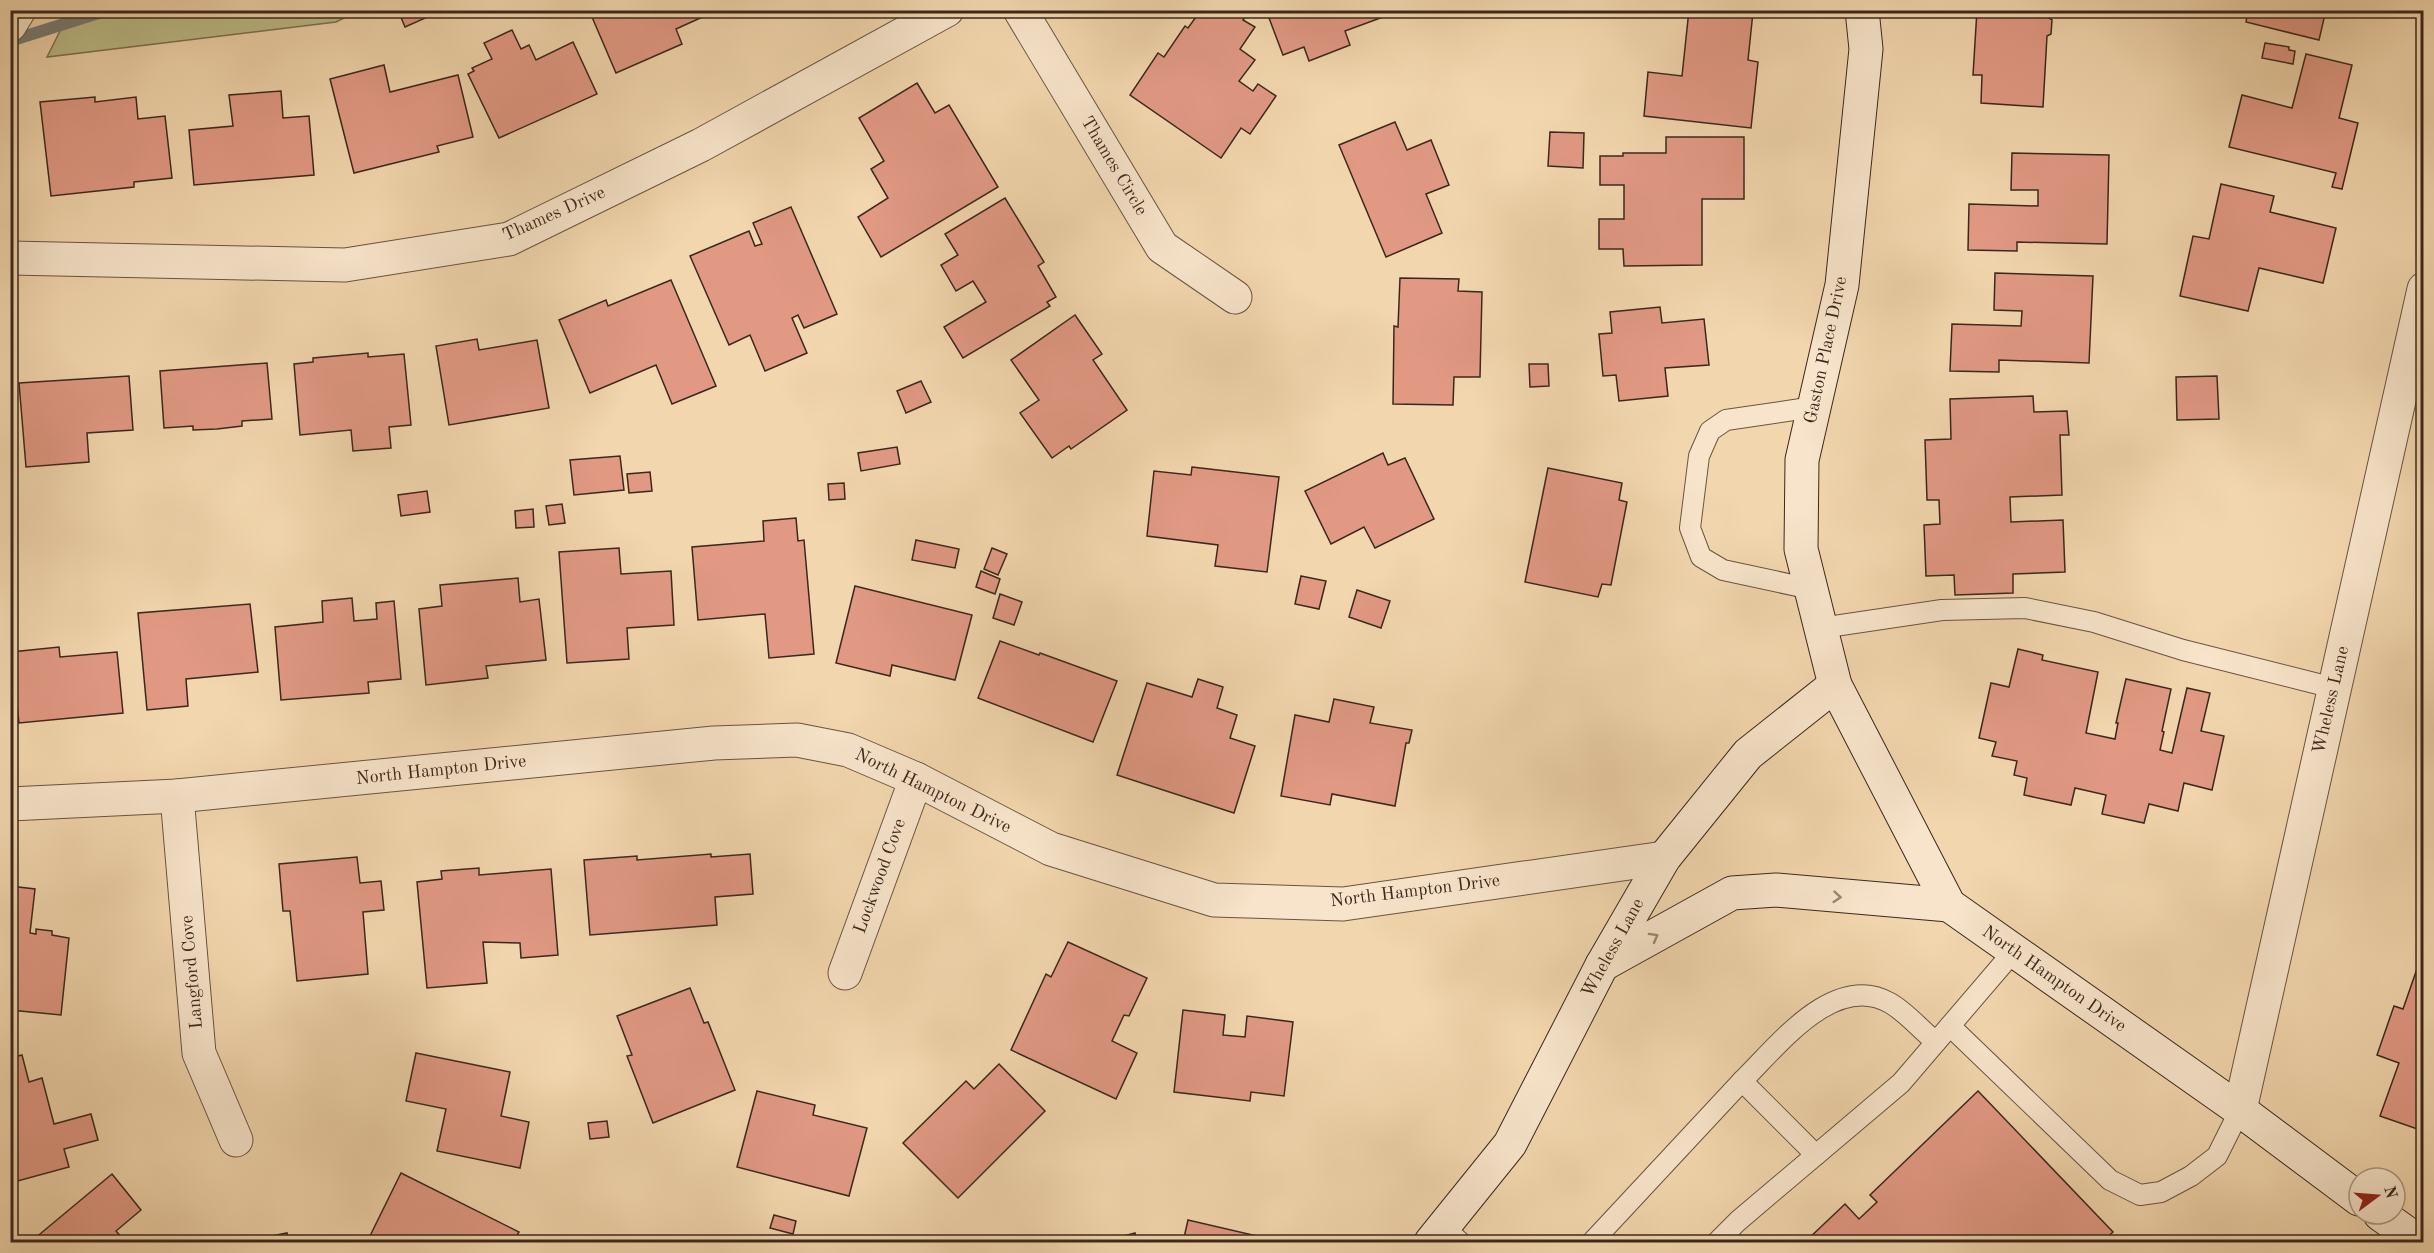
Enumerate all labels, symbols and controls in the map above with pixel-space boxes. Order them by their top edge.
street label: Thames Circle [1077,113,1151,219]
street label: Thames Drive [500,183,608,245]
street label: Gaston Place Drive [1802,275,1850,425]
street label: Wheless Lane [2310,644,2352,756]
street label: North Hampton Drive [852,745,1014,837]
street label: North Hampton Drive [355,752,527,788]
street label: Lockwood Cove [851,816,909,936]
street label: North Hampton Drive [1329,872,1501,910]
one-way arrow [1832,890,1841,903]
street label: Wheless Lane [1578,896,1648,1000]
street label: Langford Cove [178,914,206,1030]
street label: North Hampton Drive [1979,923,2129,1035]
one-way arrow [1647,933,1658,944]
north arrow [2347,1166,2407,1226]
text: N [2380,1184,2399,1201]

